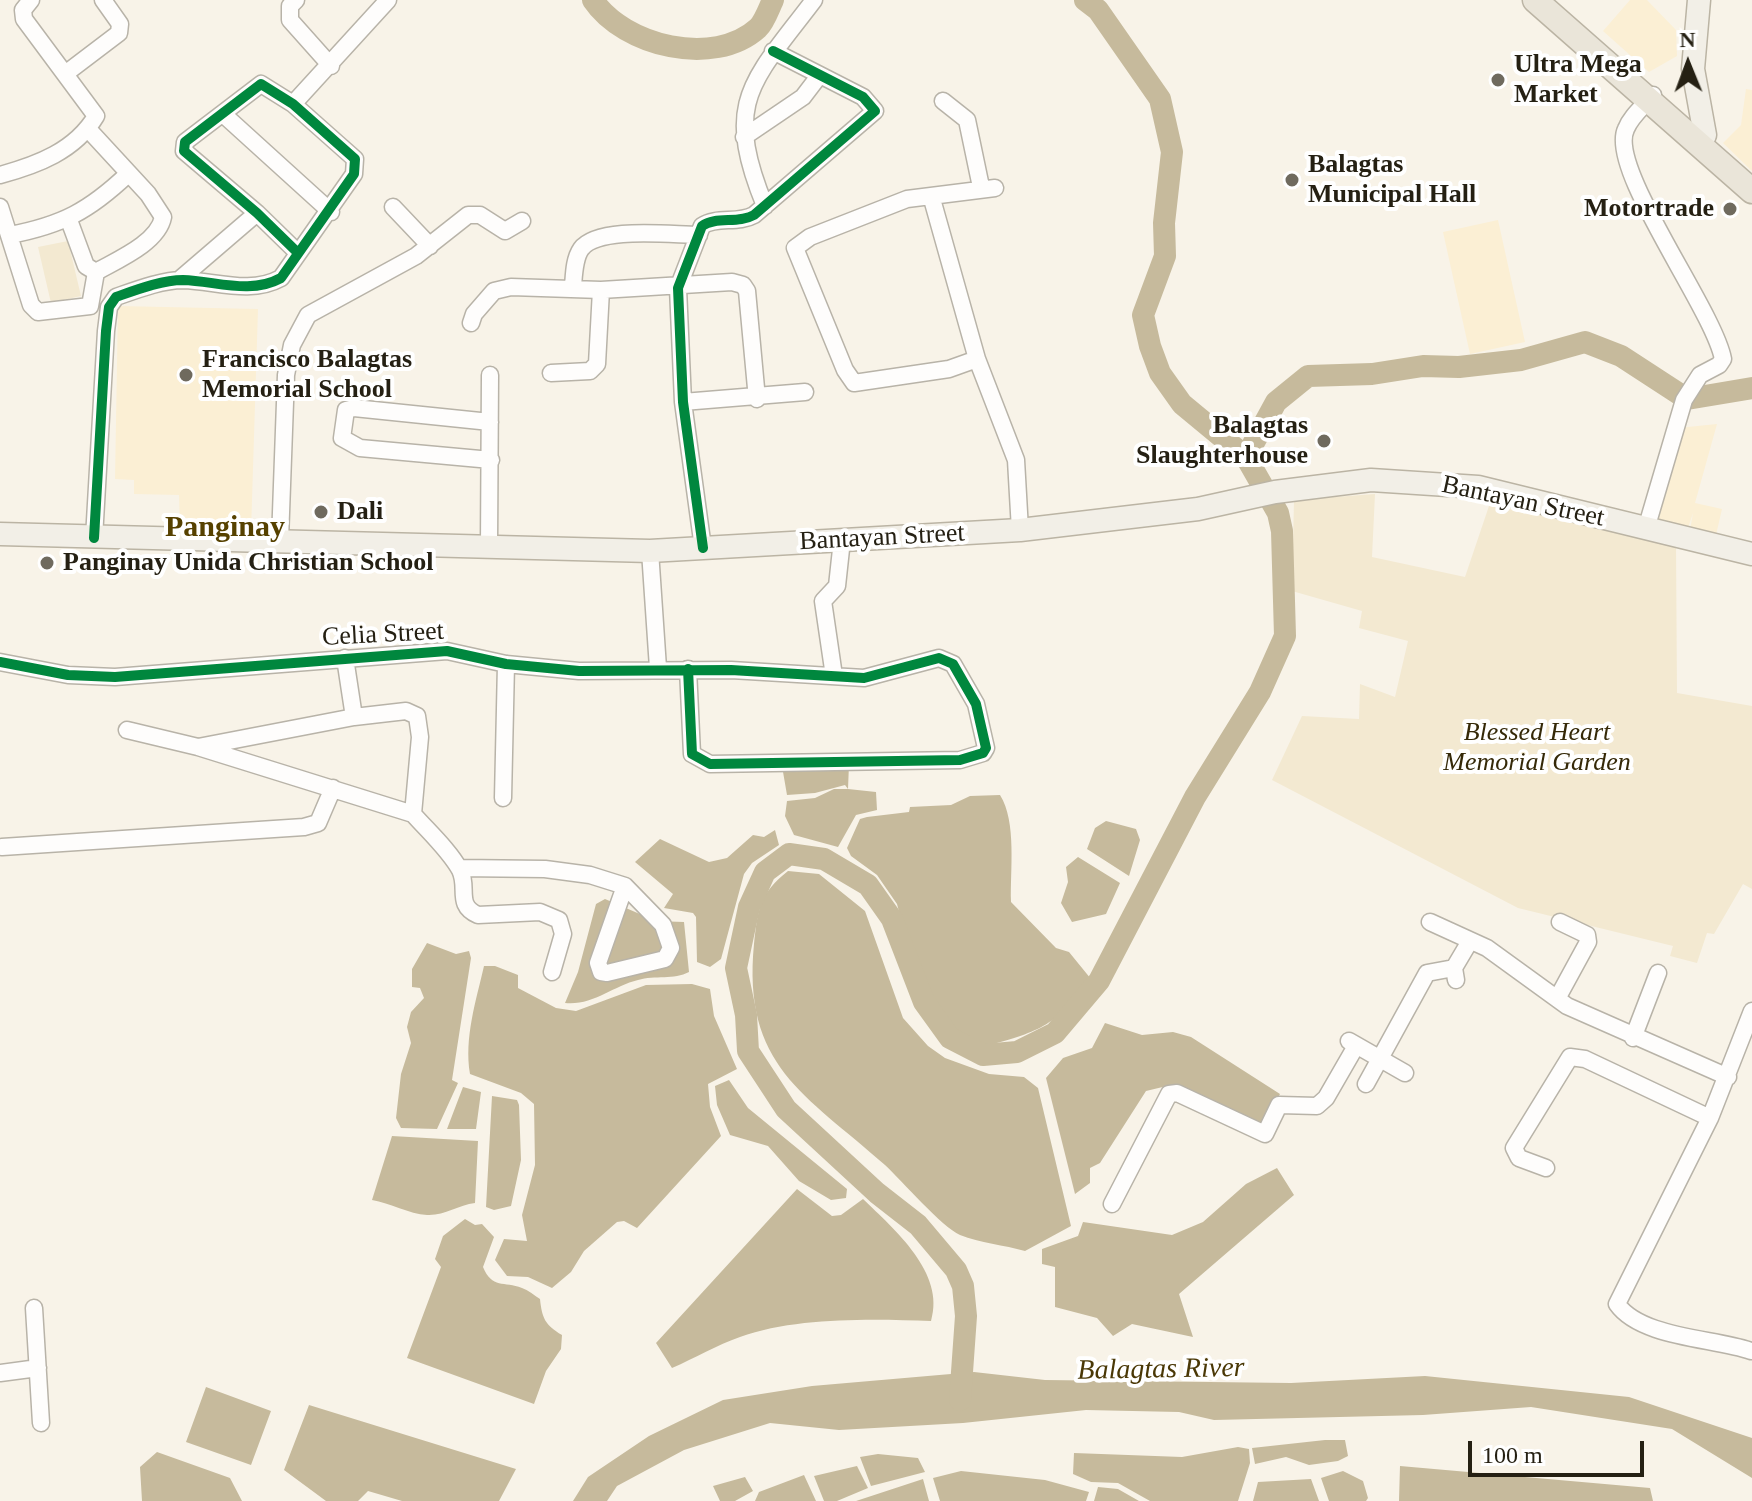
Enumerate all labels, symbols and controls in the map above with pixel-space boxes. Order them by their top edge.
north arrow [1648,24,1728,104]
text: N [1679,27,1696,52]
place label: Ultra Mega Market [1514,49,1642,110]
marker: Ultra Mega Market [1489,71,1507,89]
place label: Balagtas Municipal Hall [1308,149,1476,210]
marker: Balagtas Municipal Hall [1283,171,1301,189]
place label: Motortrade [1584,193,1714,225]
marker: Motortrade [1721,200,1739,218]
place label: Francisco Balagtas Memorial School [202,344,412,406]
marker: Francisco Balagtas Memorial School [177,366,195,384]
place label: Balagtas Slaughterhouse [1136,410,1308,472]
marker: Balagtas Slaughterhouse [1315,432,1333,450]
street label: Bantayan Street [1439,470,1607,534]
place label: Dali [337,496,383,528]
marker: Dali [312,503,330,521]
district label: Panginay [165,510,285,546]
street label: Bantayan Street [799,518,965,558]
place label: Panginay Unida Christian School [63,547,434,579]
marker: Panginay Unida Christian School [38,554,56,572]
street label: Celia Street [321,616,445,654]
park label: Blessed Heart Memorial Garden [1443,717,1631,778]
water label: Balagtas River [1077,1352,1245,1388]
scale bar [1472,1425,1648,1475]
text: 100 m [1482,1442,1543,1468]

